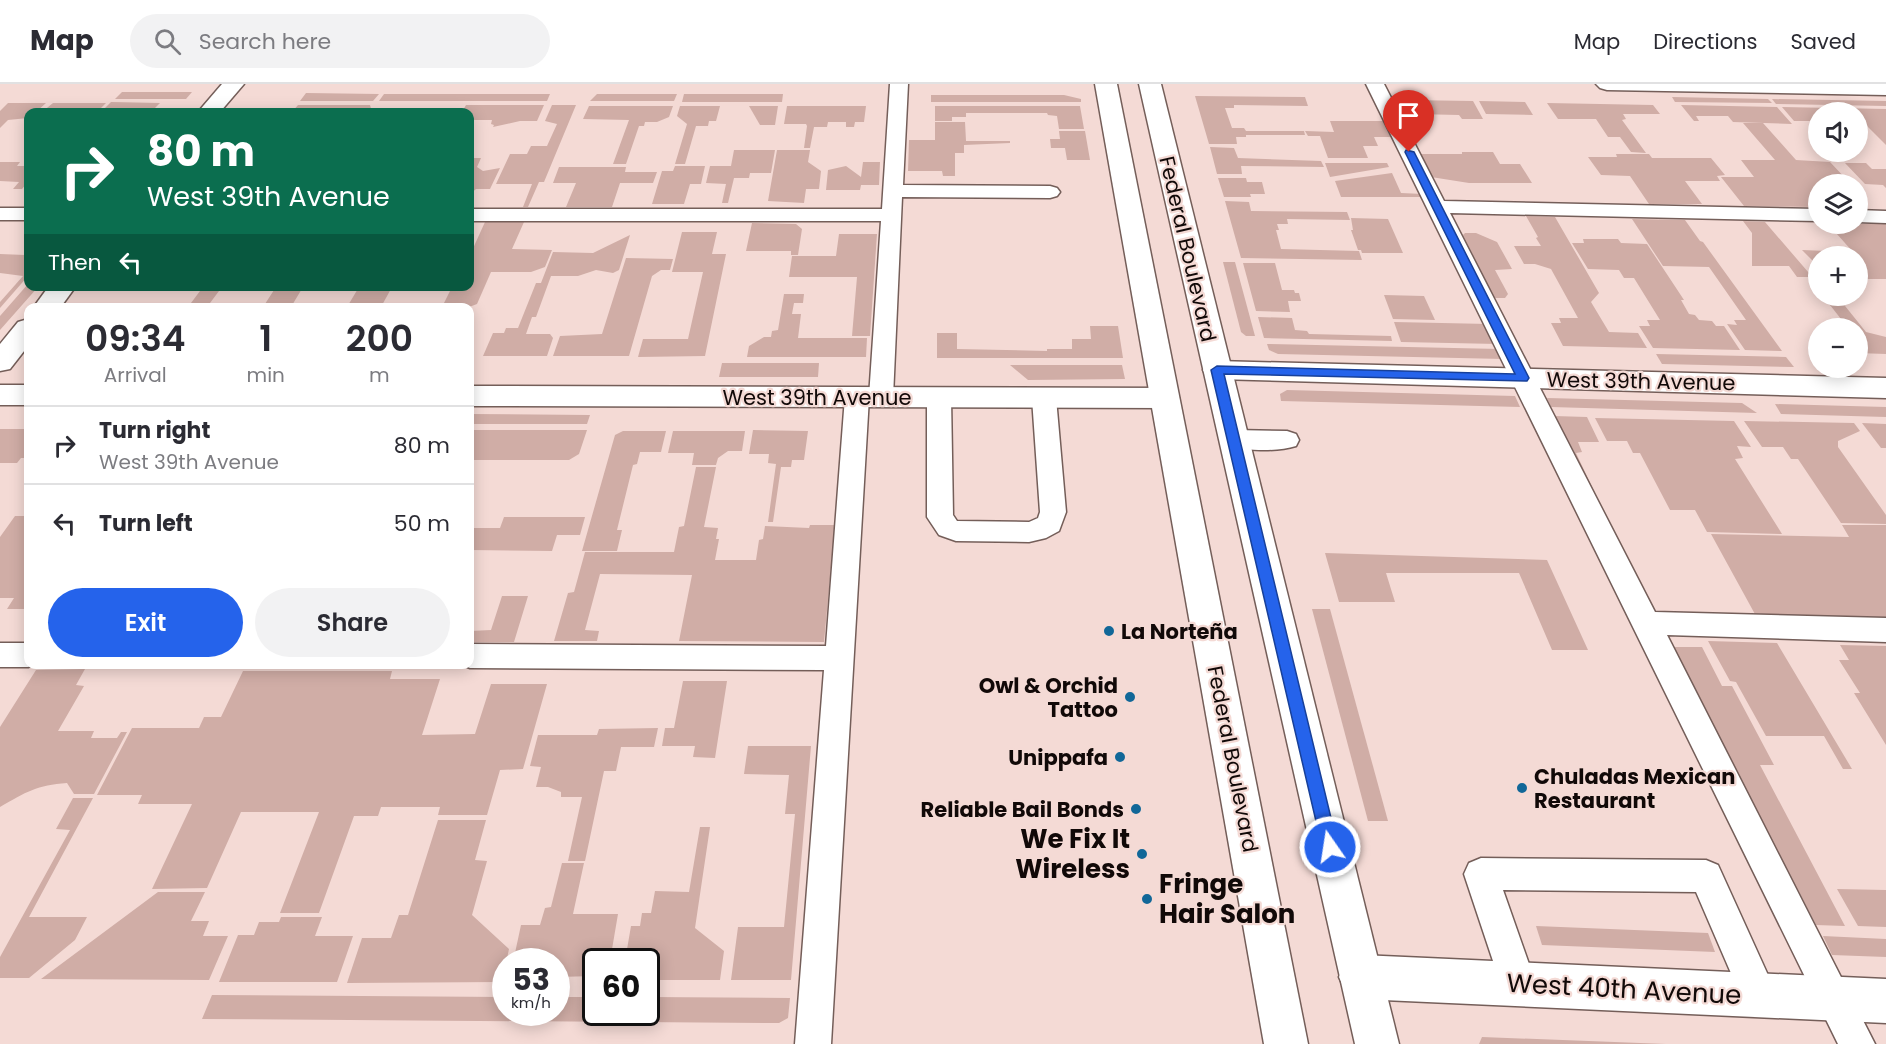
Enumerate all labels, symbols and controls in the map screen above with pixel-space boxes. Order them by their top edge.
search box [130,14,550,68]
text: Map [30,21,94,60]
icon: search [151,25,184,58]
text: Search here [199,26,331,57]
text: Map [1574,27,1620,56]
text: Directions [1653,27,1757,56]
text: Saved [1790,27,1856,56]
pin [1383,90,1434,152]
icon: arrive [1392,99,1425,132]
map controls [1808,102,1868,378]
button: sound [1808,102,1868,162]
text: 80 m [147,122,255,181]
icon: right [48,132,126,210]
street label: Federal Boulevard [1153,153,1223,345]
button: layers [1808,174,1868,234]
text: West 39th Avenue [147,178,390,215]
icon: left [114,246,147,279]
button: + [1808,246,1868,306]
text: Then [48,247,102,278]
text: 09:34 [85,313,186,364]
text: 1 [259,313,272,364]
text: 200 [346,313,413,364]
button: − [1808,318,1868,378]
text: Arrival [104,361,167,389]
text: min [247,361,285,389]
text: m [369,361,390,389]
street label: West 39th Avenue [1546,365,1736,397]
street label: West 39th Avenue [723,383,911,412]
text: Turn right [99,415,210,446]
icon: right [48,429,81,462]
text: 80 m [394,430,450,461]
text: West 39th Avenue [99,448,279,476]
icon: left [48,507,81,540]
text: Turn left [99,508,193,539]
text: 50 m [394,508,450,539]
button: Exit [48,588,243,657]
button: Share [255,588,450,657]
place label: La Norteña [1121,617,1238,646]
marker: La Norteña [1102,624,1116,638]
street label: Federal Boulevard [1201,663,1265,855]
place label: Owl & Orchid Tattoo [979,671,1118,724]
marker: Owl & Orchid Tattoo [1123,690,1137,704]
place label: Unippafa [1008,743,1108,772]
marker: Unippafa [1113,750,1127,764]
place label: Chuladas Mexican Restaurant [1534,762,1735,815]
marker: Chuladas Mexican Restaurant [1515,781,1529,795]
place label: Reliable Bail Bonds [921,795,1124,824]
marker: Reliable Bail Bonds [1129,802,1143,816]
position arrow [1298,815,1362,879]
place label: We Fix It Wireless [1015,821,1130,887]
marker: We Fix It Wireless [1135,847,1149,861]
place label: Fringe Hair Salon [1159,866,1295,932]
marker: Fringe Hair Salon [1140,892,1154,906]
speed limit sign: 60 [582,948,660,1026]
text: 53 [512,958,550,1001]
street label: West 40th Avenue [1506,965,1742,1013]
text: km/h [511,992,551,1013]

